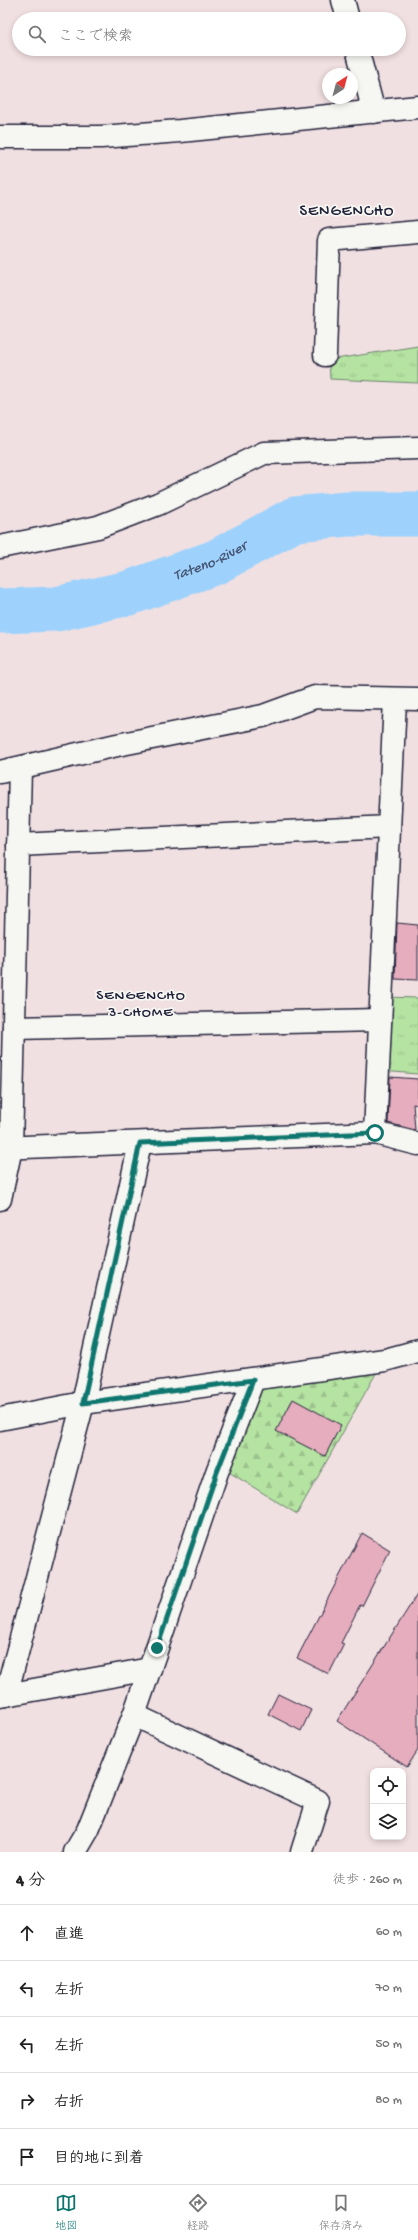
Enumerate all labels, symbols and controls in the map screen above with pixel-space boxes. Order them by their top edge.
search box [12,12,406,56]
icon: search [26,23,48,45]
text: ここで検索 [58,28,133,46]
north arrow [322,68,358,104]
district label: SENGENCHO [300,203,394,222]
water label: Tateno-River [171,537,253,585]
district label: SENGENCHO 3-CHOME [96,987,186,1022]
route start [366,1124,384,1142]
route end [148,1639,166,1657]
map controls [370,1768,406,1840]
button: locate [370,1768,406,1804]
button: layers [370,1804,406,1840]
text: 4 分 [16,1872,45,1892]
text: 徒歩 · 260 m [333,1873,402,1888]
icon: ahead [16,1922,38,1944]
text: 60 m [376,1925,402,1940]
text: 直進 [54,1926,84,1944]
icon: left [16,1978,38,2000]
text: 70 m [376,1981,402,1996]
text: 左折 [54,1982,84,2000]
icon: left [16,2034,38,2056]
text: 50 m [375,2037,402,2052]
text: 左折 [54,2038,84,2056]
icon: right [16,2090,38,2112]
text: 80 m [375,2093,402,2108]
text: 右折 [54,2094,84,2112]
icon: arrive [16,2146,38,2168]
text: 目的地に到着 [54,2150,144,2168]
tab: 地図 [55,2192,77,2233]
tab: 経路 [187,2192,209,2233]
tab: 保存済み [319,2192,363,2233]

